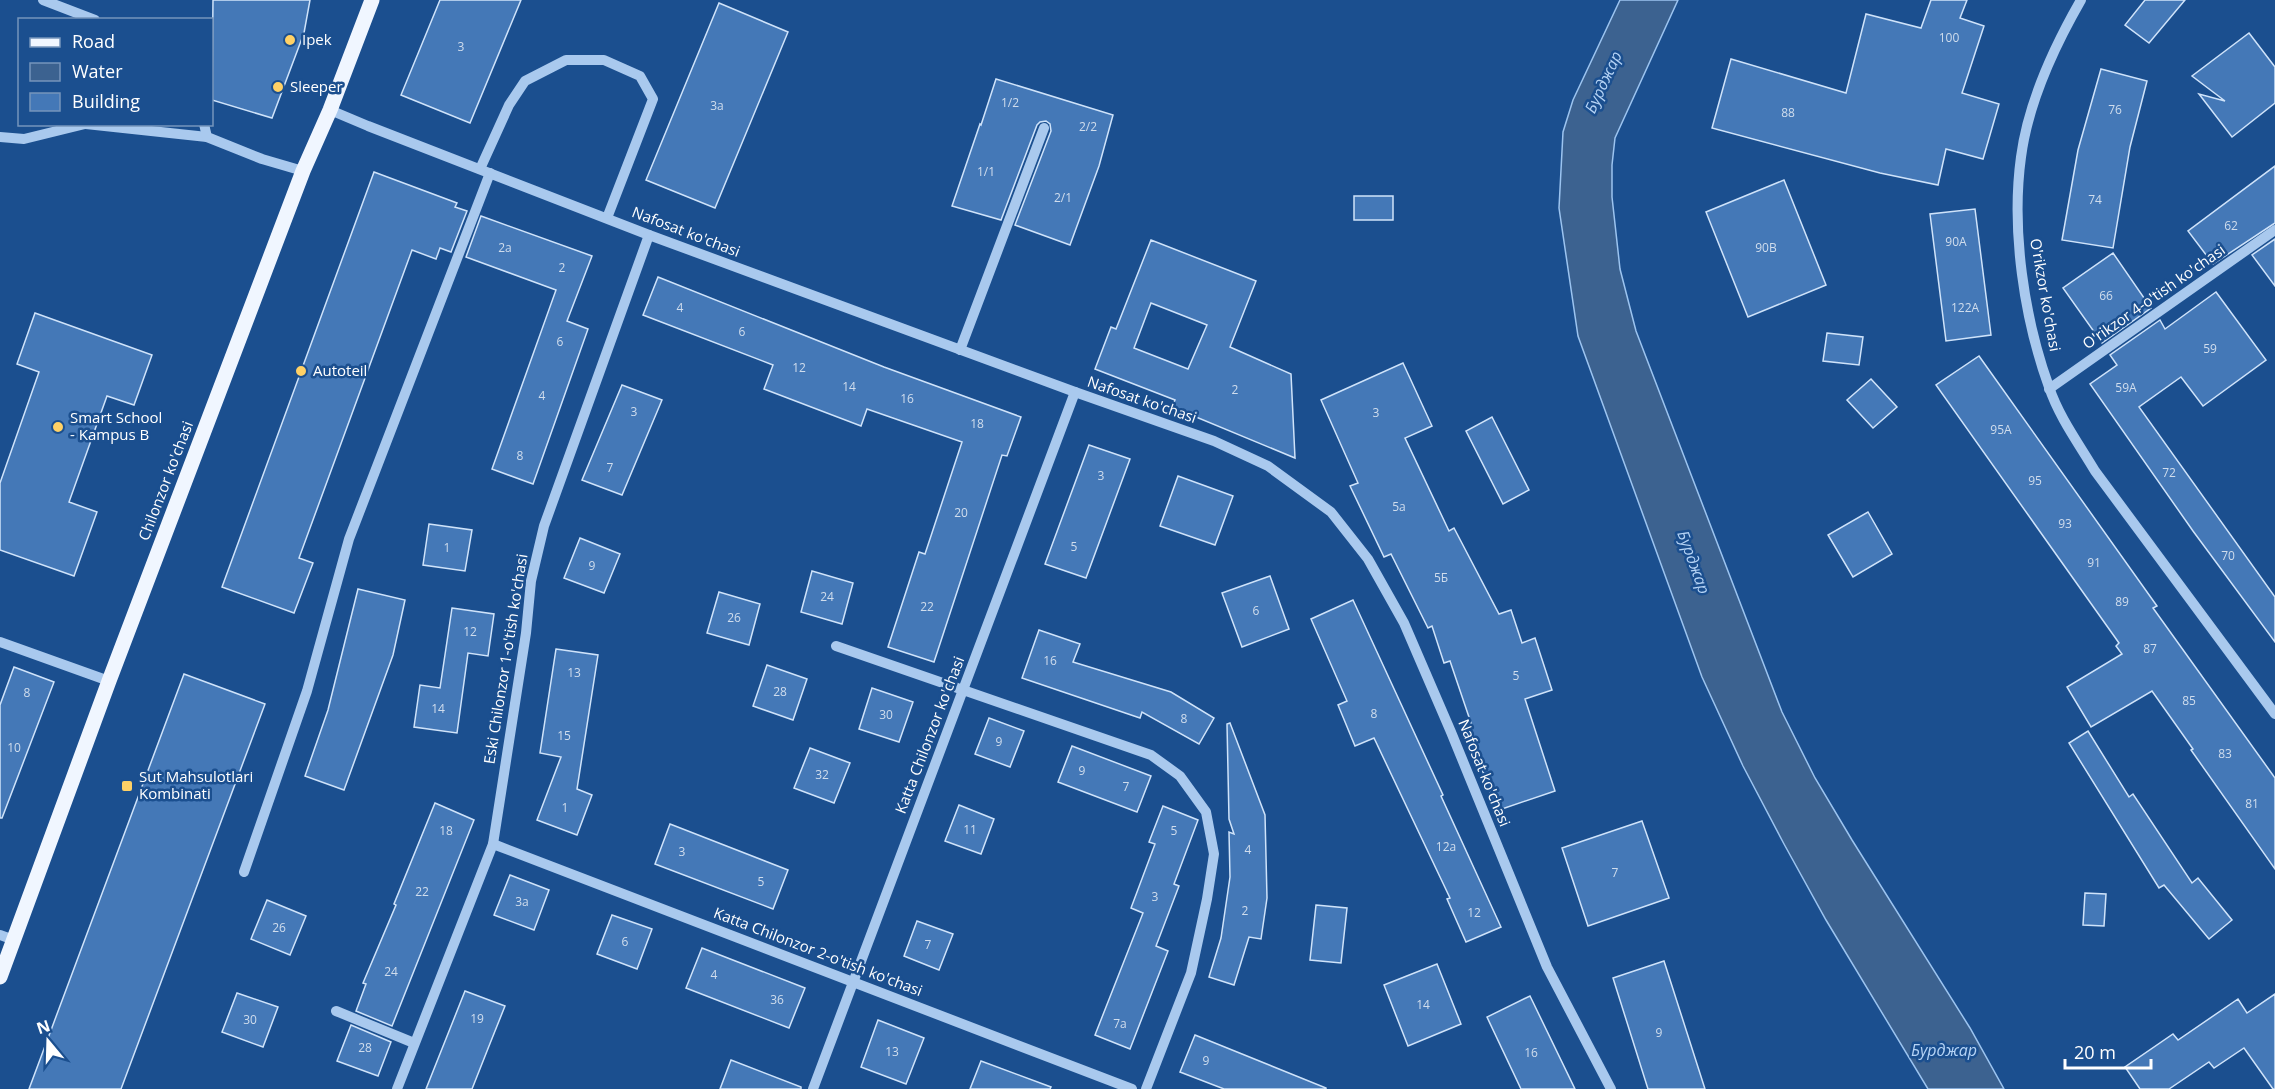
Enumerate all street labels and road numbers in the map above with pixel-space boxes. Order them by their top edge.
street label: Nafosat ko'chasi [629,201,743,261]
street label: O'rikzor ko'chasi [2026,237,2066,353]
street label: O'rikzor 4-o'tish ko'chasi [2078,239,2229,353]
street label: Nafosat ko'chasi [1085,371,1200,427]
street label: Chilonzor ko'chasi [133,418,197,543]
street label: Eski Chilonzor 1-o'tish ko'chasi [479,552,532,765]
street label: Katta Chilonzor ko'chasi [890,653,968,816]
street label: Nafosat ko'chasi [1454,716,1516,829]
street label: Katta Chilonzor 2-o'tish ko'chasi [711,902,926,1000]

